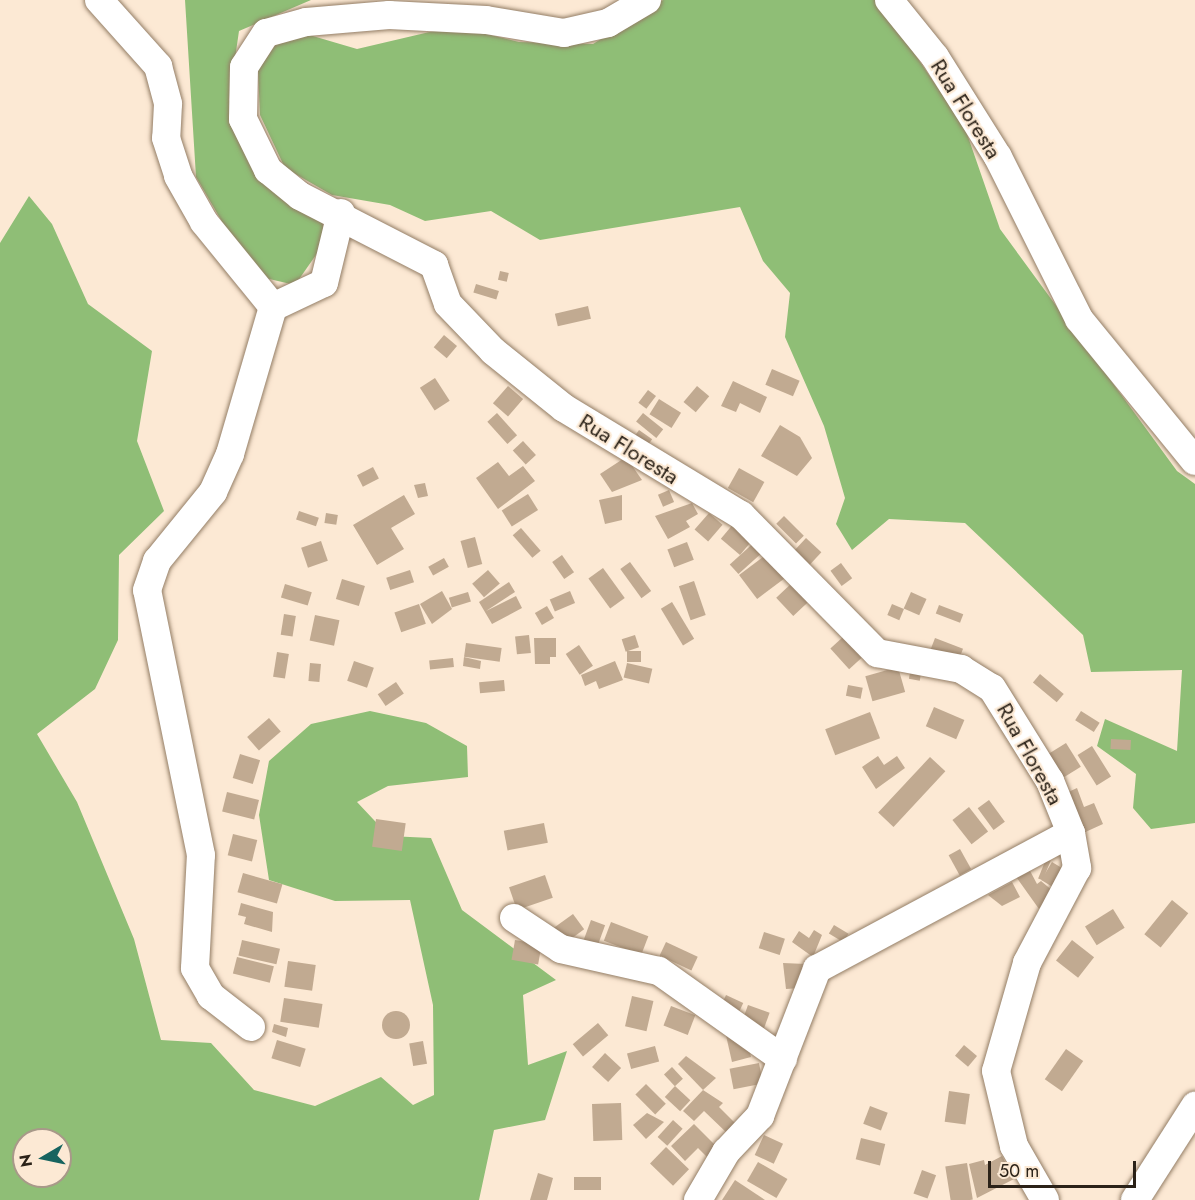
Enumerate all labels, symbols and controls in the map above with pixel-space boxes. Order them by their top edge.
street label: Rua Floresta [925,54,1007,164]
street label: Rua Floresta [574,408,684,490]
street label: Rua Floresta [991,698,1069,810]
north arrow [12,1128,72,1188]
scale bar [991,1149,1140,1187]
text: N [13,1153,38,1169]
text: 50 m [999,1158,1039,1184]

